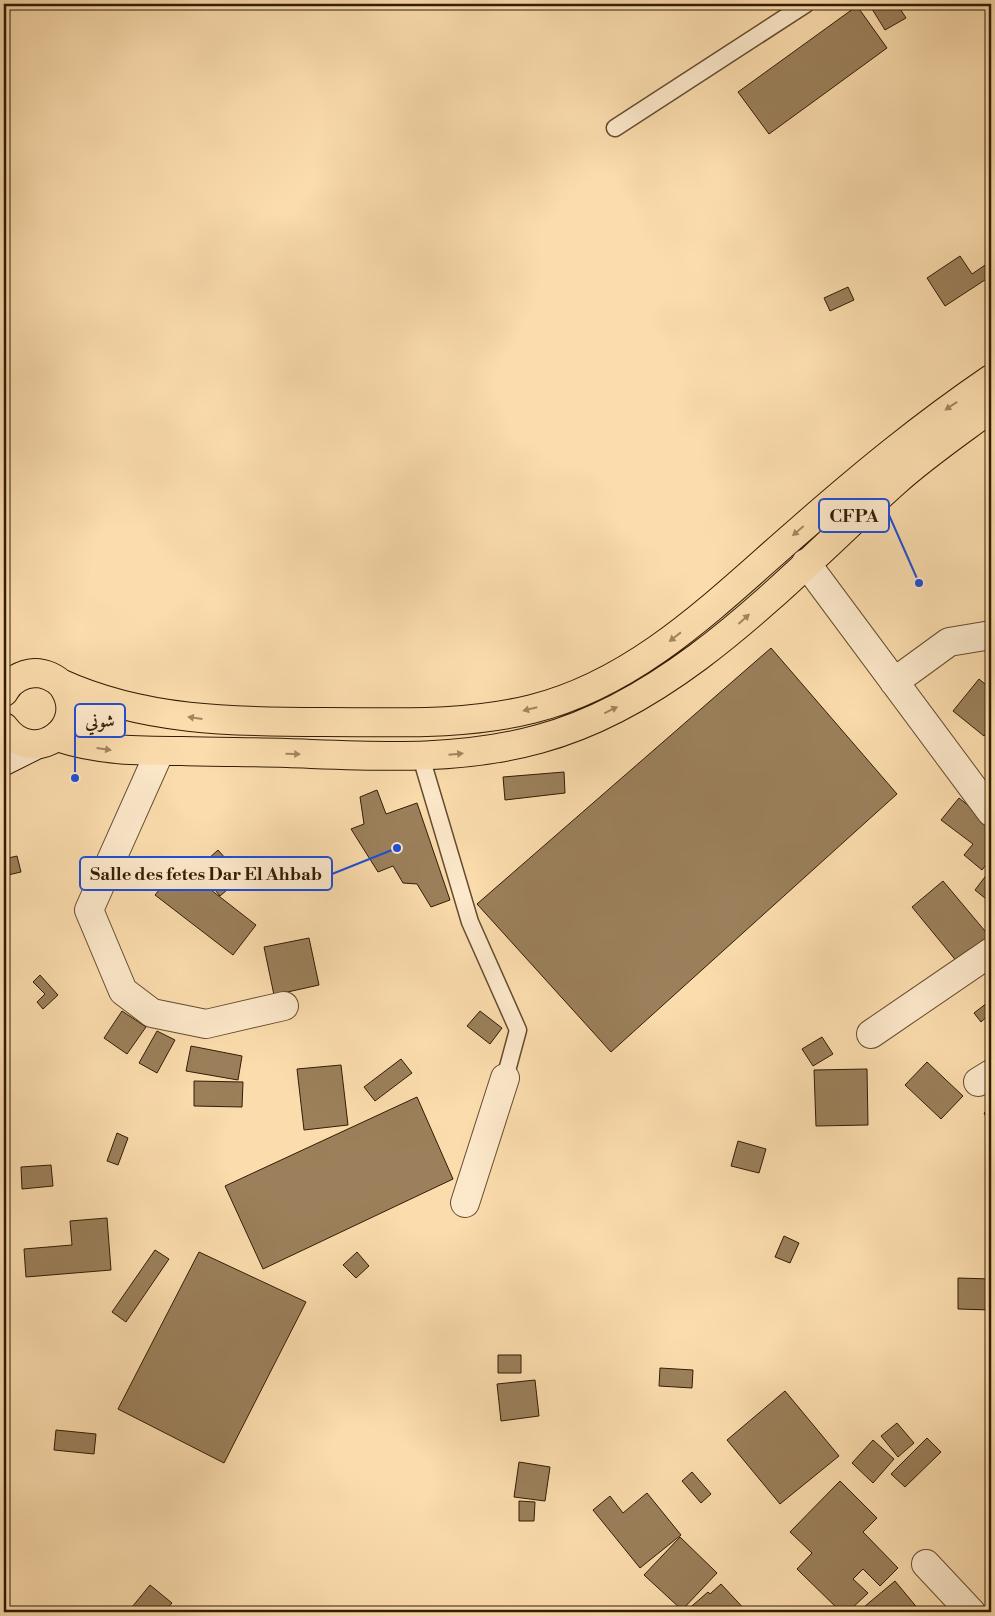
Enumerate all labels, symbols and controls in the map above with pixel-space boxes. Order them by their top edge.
one-way arrow [944,401,958,411]
callout: CFPA [819,499,889,532]
text: CFPA [829,505,880,528]
one-way arrow [793,525,805,537]
one-way arrow [738,613,750,625]
one-way arrow [669,631,682,642]
callout: شوني [75,704,125,737]
one-way arrow [523,705,538,713]
one-way arrow [604,706,618,714]
text: شوني [84,710,115,736]
one-way arrow [186,714,202,722]
one-way arrow [97,745,113,753]
one-way arrow [285,750,301,758]
one-way arrow [448,750,464,758]
callout: Salle des fetes Dar El Ahbab [80,857,332,890]
text: Salle des fetes Dar El Ahbab [90,863,322,886]

